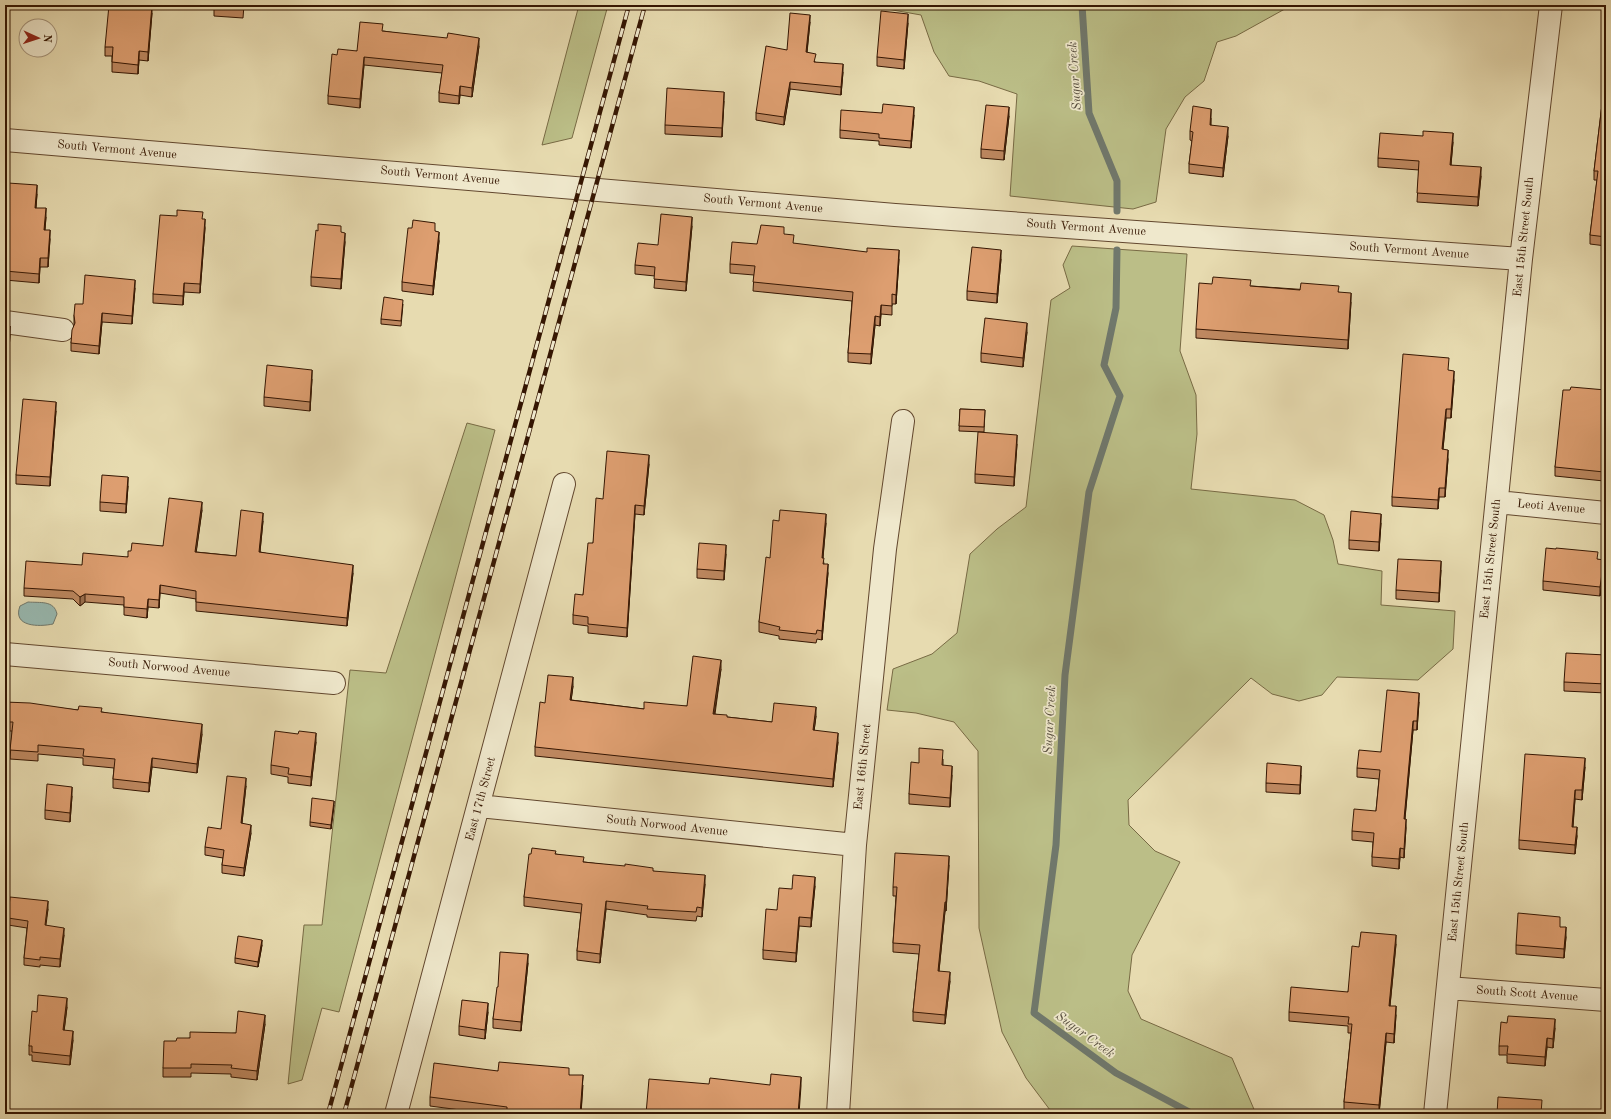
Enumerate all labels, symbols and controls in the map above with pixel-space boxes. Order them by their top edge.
north arrow [18,18,58,58]
text: N [41,34,52,44]
water label: Sugar Creek [1066,41,1084,111]
street label: South Vermont Avenue [57,139,178,161]
street label: South Vermont Avenue [380,165,501,187]
street label: East 15th Street South [1511,176,1536,298]
street label: South Vermont Avenue [703,193,824,215]
street label: South Vermont Avenue [1026,218,1147,238]
street label: South Vermont Avenue [1349,241,1470,261]
street label: East 15th Street South [1478,498,1503,620]
street label: Leoti Avenue [1516,498,1586,516]
street label: South Norwood Avenue [108,657,231,679]
water label: Sugar Creek [1042,685,1058,755]
street label: East 16th Street [852,723,874,811]
street label: East 17th Street [464,756,498,842]
street label: South Norwood Avenue [606,814,729,838]
street label: East 15th Street South [1446,821,1471,943]
street label: South Scott Avenue [1476,984,1579,1004]
water label: Sugar Creek [1053,1009,1117,1061]

